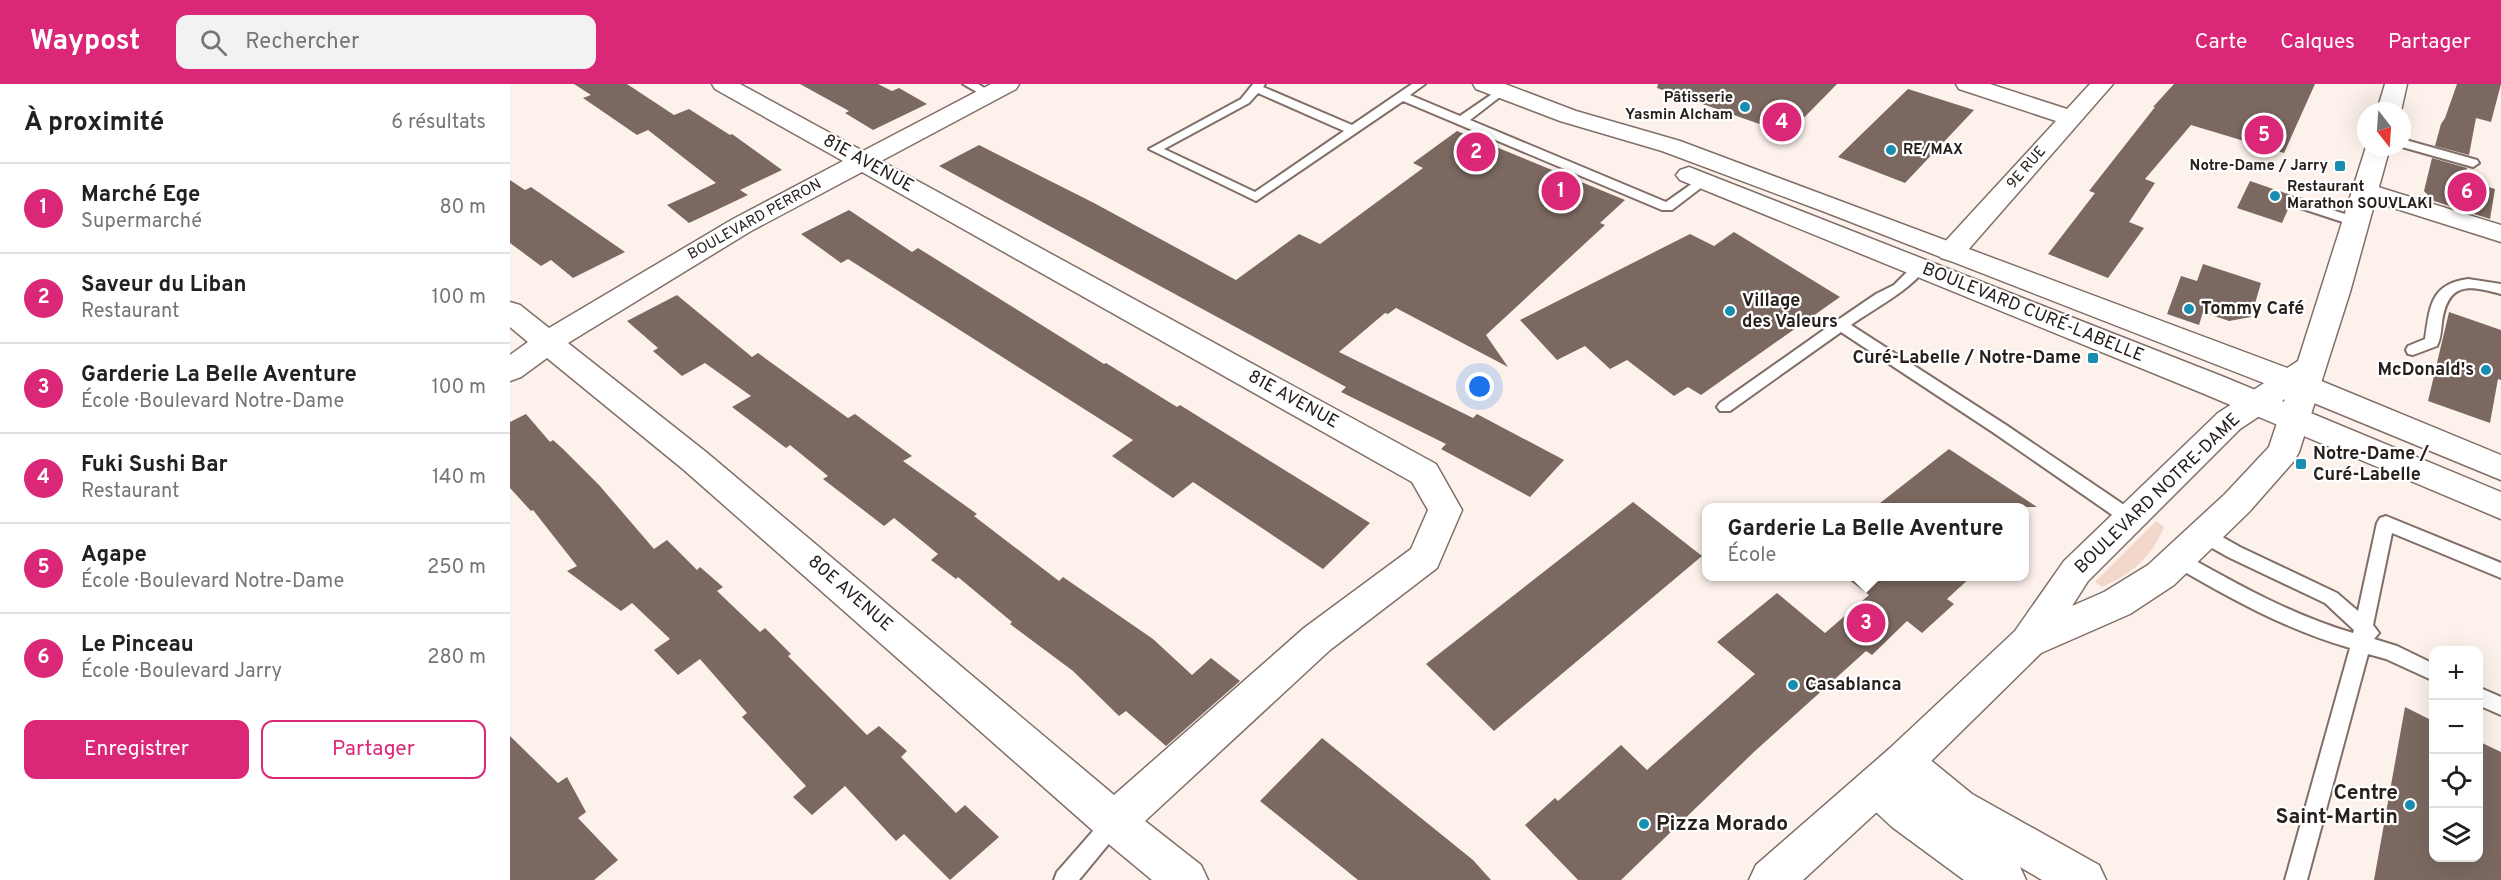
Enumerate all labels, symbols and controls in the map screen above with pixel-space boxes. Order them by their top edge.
search box [176,15,596,69]
text: Waypost [30,24,140,60]
icon: search [197,26,230,59]
text: Rechercher [245,29,360,56]
text: Carte [2195,29,2247,56]
text: Calques [2280,29,2355,56]
text: Partager [2388,29,2471,56]
place label: Pâtisserie Yasmin Alcham [1625,89,1733,125]
pin: 4 [1762,99,1802,144]
marker: Pâtisserie Yasmin Alcham [1738,100,1752,114]
north arrow [2357,102,2411,156]
text: À proximité [24,107,164,140]
text: 6 résultats [391,110,486,136]
pin: 5 [2244,112,2284,158]
street label: 81E AVENUE [818,130,918,198]
pin: 2 [1456,130,1496,174]
place label: RE/MAX [1903,141,1963,160]
marker: RE/MAX [1884,143,1898,157]
street label: 9E RUE [2003,143,2051,193]
place label: Notre-Dame / Jarry [2190,157,2328,176]
marker: Notre-Dame / Jarry [2333,159,2347,173]
pin: 1 [1542,168,1580,214]
pin: 6 [2448,170,2486,214]
street label: BOULEVARD PERRON [685,175,825,265]
place label: Restaurant Marathon SOUVLAKI [2287,178,2432,214]
text: Marché Ege [81,182,200,209]
marker: Restaurant Marathon SOUVLAKI [2268,189,2282,203]
text: 1 [40,195,48,221]
text: 80 m [440,195,486,221]
text: Supermarché [81,209,202,235]
street label: BOULEVARD CURÉ-LABELLE [1919,256,2148,368]
text: Saveur du Liban [81,272,247,299]
text: 2 [37,285,50,311]
text: 100 m [431,285,486,311]
place label: Village des Valeurs [1742,290,1838,334]
place label: Tommy Café [2201,298,2304,321]
text: Restaurant [81,299,180,325]
marker: Tommy Café [2182,302,2196,316]
marker: Village des Valeurs [1723,304,1737,318]
place label: Curé-Labelle / Notre-Dame [1852,347,2081,370]
marker: Curé-Labelle / Notre-Dame [2086,351,2100,365]
place label: McDonald's [2378,359,2474,382]
text: Garderie La Belle Aventure [81,362,357,389]
marker: McDonald's [2479,363,2493,377]
street label: 81E AVENUE [1243,366,1343,434]
your location [1465,372,1494,401]
text: 3 [38,375,50,401]
text: 100 m [431,375,486,401]
text: École · Boulevard Notre-Dame [81,389,344,415]
street label: BOULEVARD NOTRE-DAME [2070,409,2246,579]
place label: Notre-Dame / Curé-Labelle [2313,443,2430,487]
text: Fuki Sushi Bar [81,452,228,479]
marker: Notre-Dame / Curé-Labelle [2294,457,2308,471]
text: 4 [37,465,50,491]
text: 140 m [432,465,486,491]
text: Restaurant [81,479,180,505]
popup [1702,503,2029,581]
text: Garderie La Belle Aventure [1728,516,2003,543]
text: Agape [81,542,147,569]
text: École [1728,543,1776,569]
street label: 80E AVENUE [803,551,897,637]
text: 5 [37,555,50,581]
text: 250 m [427,555,486,581]
text: École · Boulevard Notre-Dame [81,569,344,595]
pin: 3 [1846,600,1886,646]
text: Le Pinceau [81,632,194,659]
text: 6 [37,645,50,671]
text: 280 m [427,645,486,671]
map controls [2429,646,2483,862]
button: + [2429,646,2483,700]
text: École · Boulevard Jarry [81,659,282,685]
place label: Casablanca [1805,674,1901,697]
marker: Casablanca [1786,678,1800,692]
button: − [2429,700,2483,754]
button: Enregistrer [24,720,249,779]
button: Partager [261,720,486,779]
button: locate [2429,754,2483,808]
place label: Centre Saint-Martin [2276,780,2398,831]
marker: Centre Saint-Martin [2403,798,2417,812]
button: layers [2429,808,2483,862]
place label: Pizza Morado [1656,811,1788,838]
marker: Pizza Morado [1637,817,1651,831]

